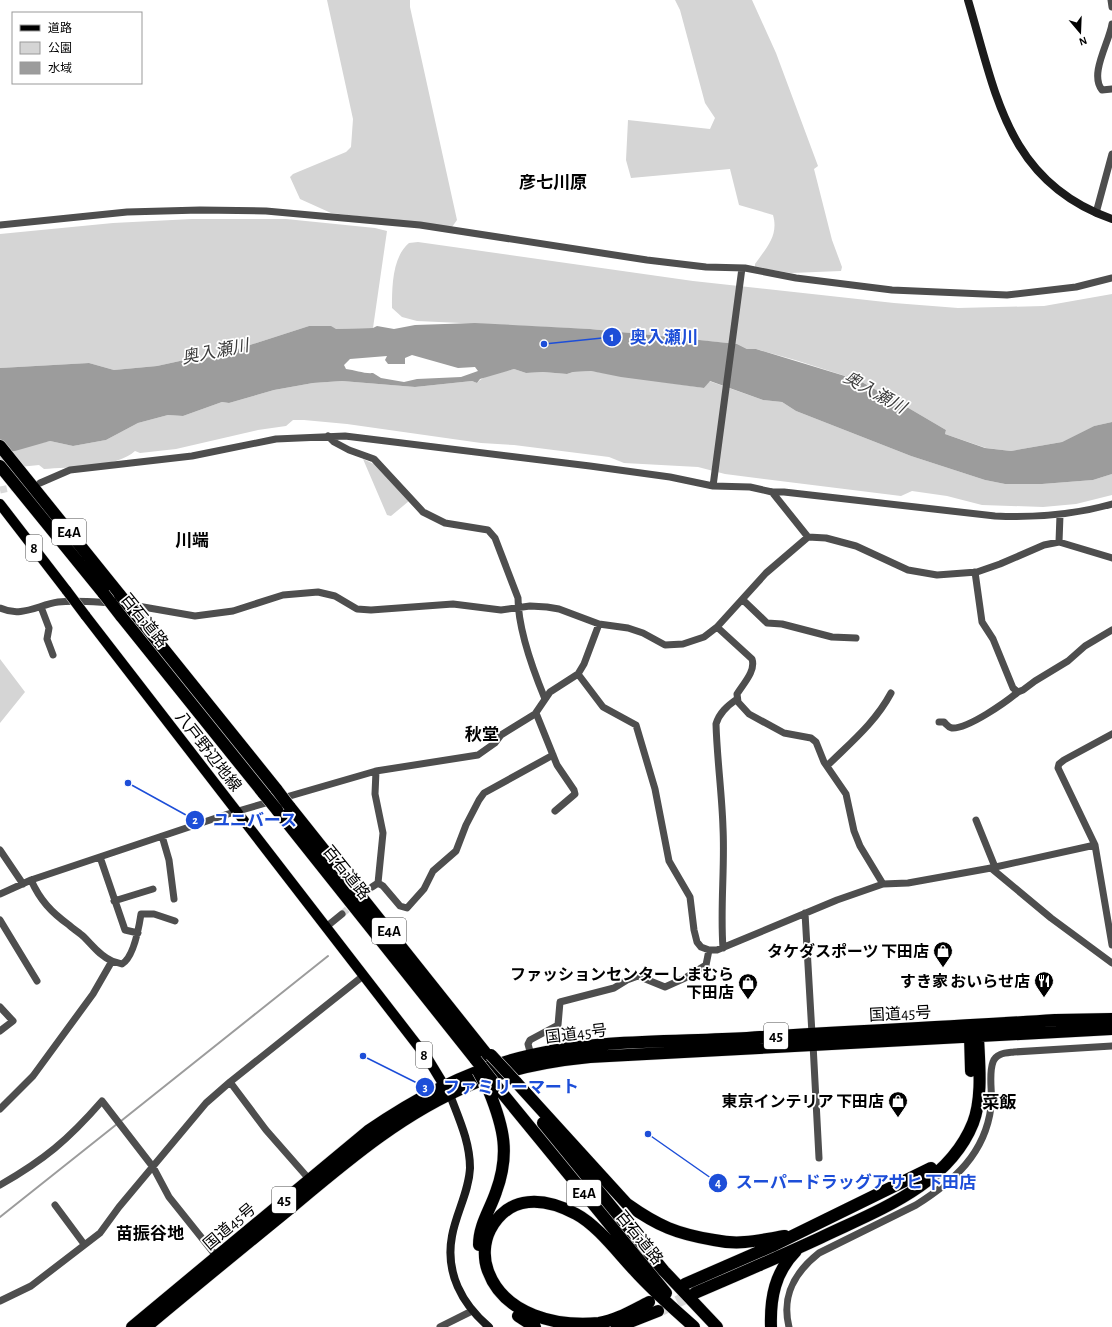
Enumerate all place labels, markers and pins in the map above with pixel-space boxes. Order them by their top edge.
callout: 奥入瀬川 [602,323,706,352]
callout: ユニバース [185,806,306,835]
shop icon: タケダスポーツ 下田店 [932,940,954,968]
place label: タケダスポーツ 下田店 [767,943,929,960]
place label: ファッションセンターしまむら 下田店 [510,966,734,1001]
restaurant icon: すき家 おいらせ店 [1033,970,1055,998]
shop icon: ファッションセンターしまむら 下田店 [737,972,759,1000]
place label: すき家 おいらせ店 [900,973,1030,990]
callout: ファミリーマート [415,1073,587,1102]
shop icon: 東京インテリア 下田店 [887,1090,909,1118]
place label: 東京インテリア 下田店 [722,1093,884,1110]
callout: スーパードラッグアサヒ 下田店 [708,1168,984,1197]

